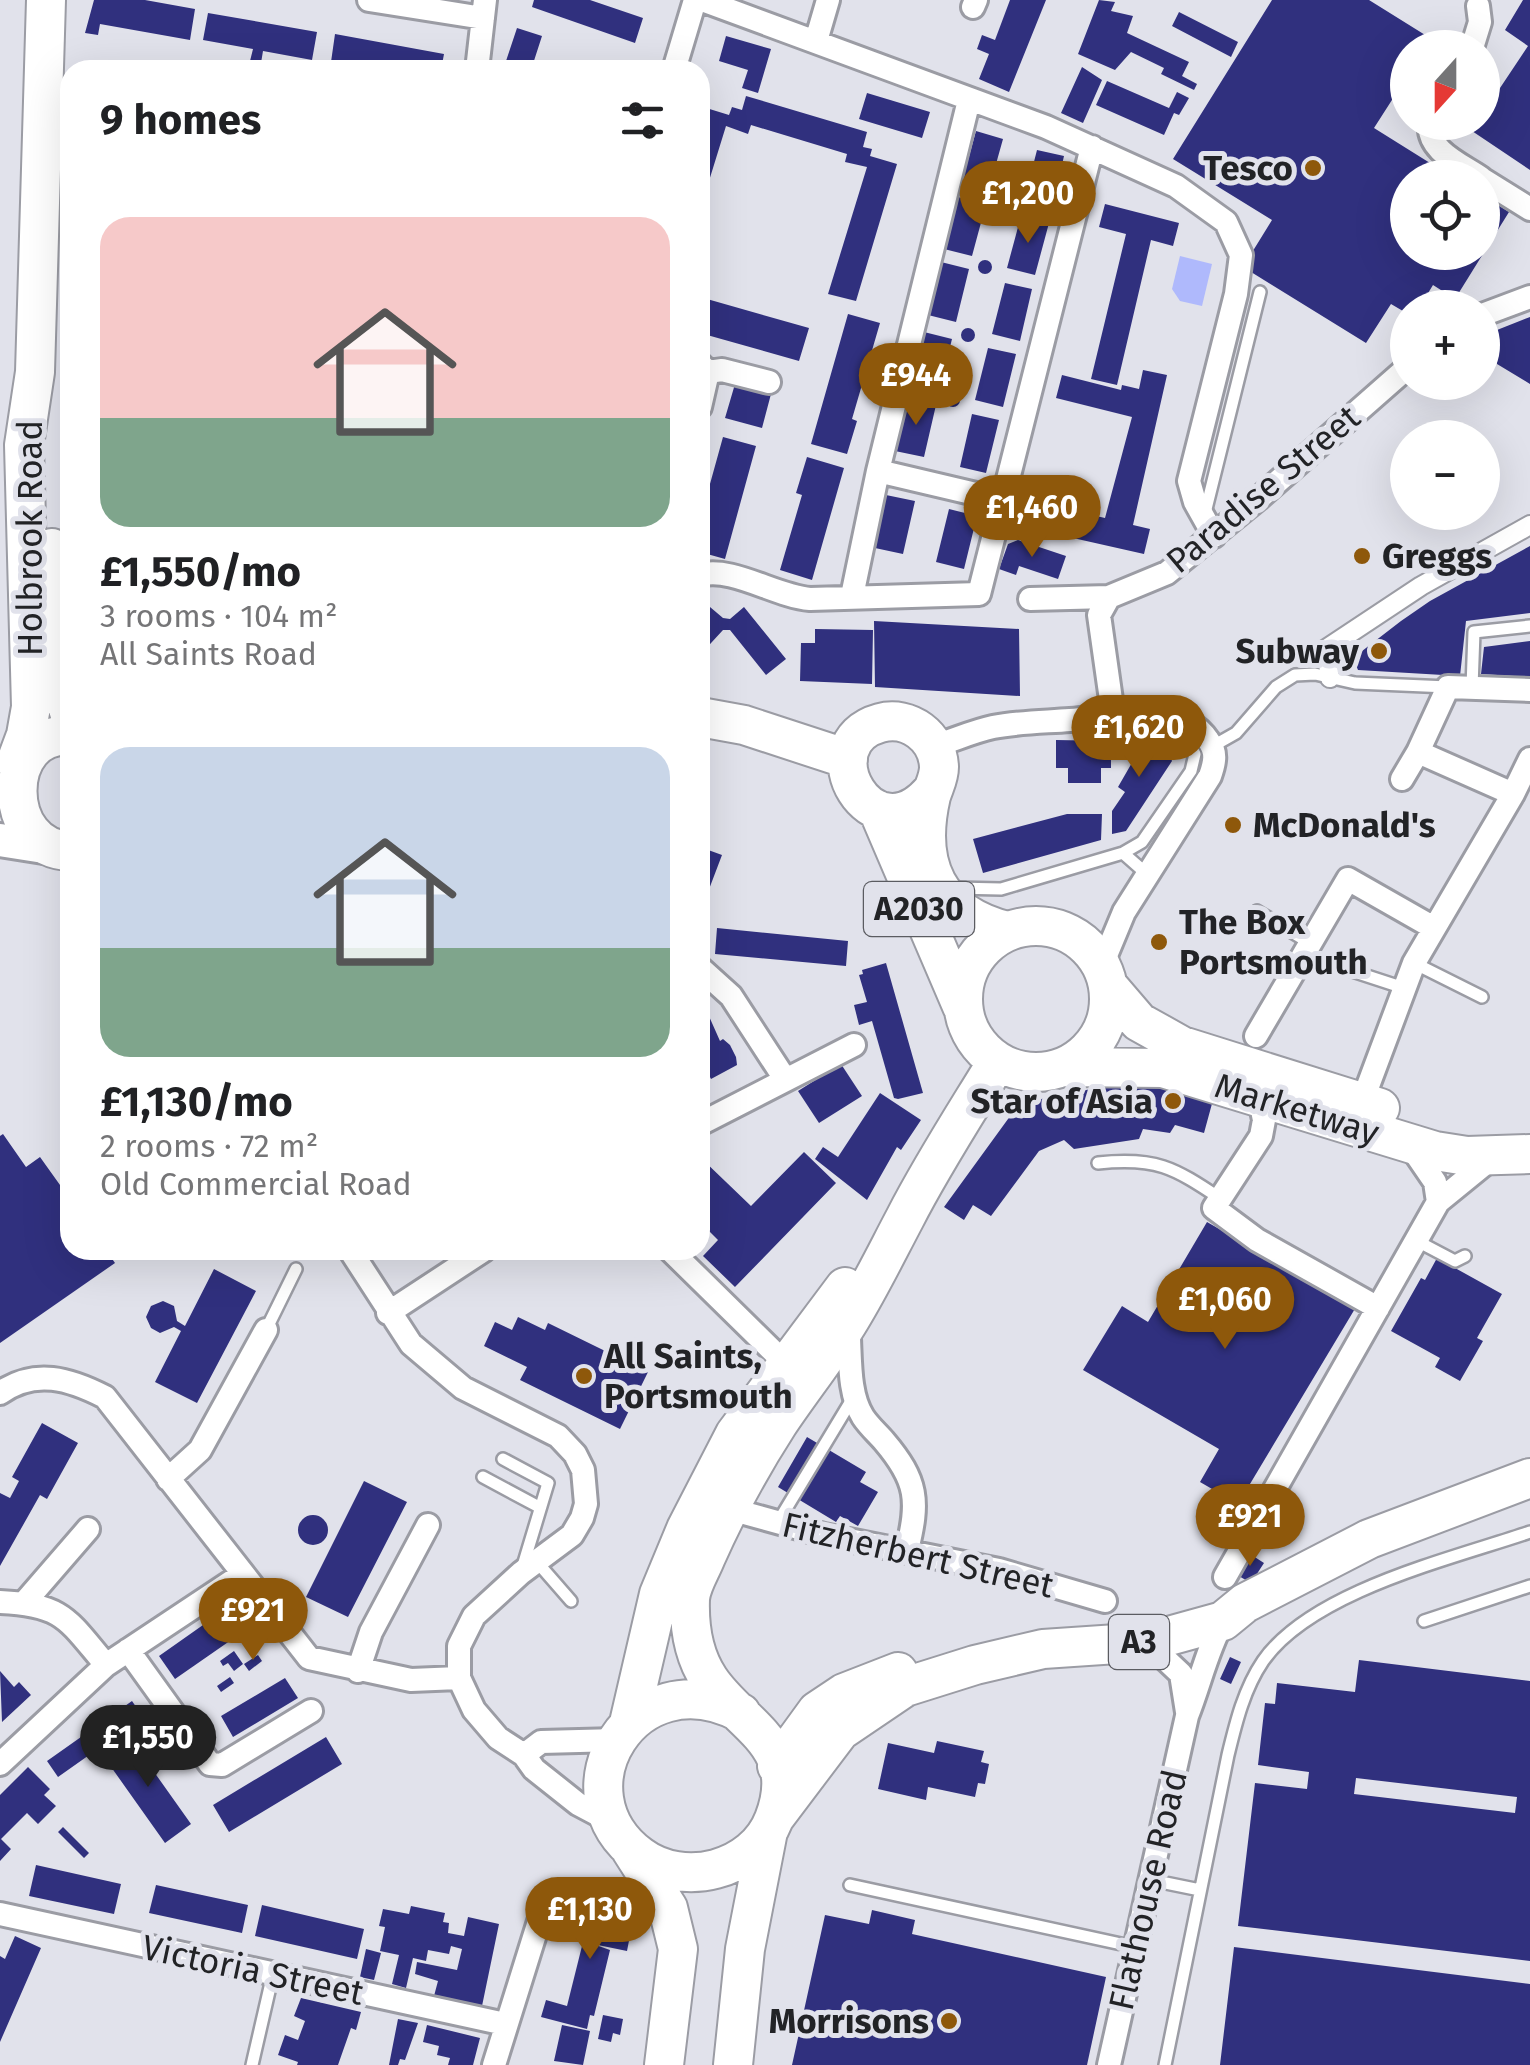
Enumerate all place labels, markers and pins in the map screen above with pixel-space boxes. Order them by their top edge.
place label: Tesco [1203,147,1293,189]
marker: Tesco [1302,157,1324,179]
pin: £1,200 [947,161,1109,246]
pin: £944 [857,343,975,428]
pin: £1,460 [951,475,1113,560]
place label: Greggs [1382,535,1492,577]
marker: Greggs [1351,545,1373,567]
place label: Subway [1236,630,1360,672]
marker: Subway [1368,640,1390,662]
pin: £1,620 [1058,695,1220,780]
place label: McDonald's [1253,804,1436,846]
marker: McDonald's [1222,814,1244,836]
place label: The Box Portsmouth [1179,901,1368,983]
marker: The Box Portsmouth [1148,931,1170,953]
place label: Star of Asia [971,1080,1153,1122]
marker: Star of Asia [1162,1090,1184,1112]
pin: £1,060 [1144,1267,1306,1352]
place label: All Saints, Portsmouth [603,1335,793,1417]
marker: All Saints, Portsmouth [573,1365,595,1387]
pin: £921 [1191,1484,1309,1569]
pin: £921 [194,1578,312,1663]
pin: £1,550 [67,1705,229,1790]
pin: £1,130 [509,1877,671,1962]
place label: Morrisons [769,2000,929,2042]
marker: Morrisons [938,2010,960,2032]

